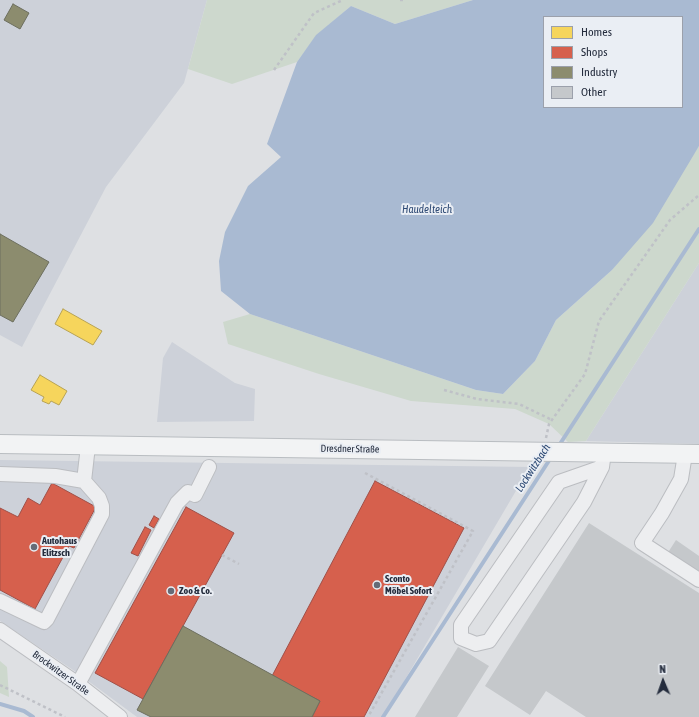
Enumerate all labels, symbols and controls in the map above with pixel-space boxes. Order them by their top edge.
legend [543,16,683,108]
text: Homes [581,25,612,39]
text: Shops [581,45,607,59]
text: Industry [581,65,618,79]
text: Other [581,85,606,99]
water label: Haudelteich [402,203,452,217]
street label: Dresdner Straße [321,442,379,456]
water label: Lockwitzbach [513,442,553,494]
place label: Autohaus Elitzsch [42,535,77,558]
marker: Autohaus Elitzsch [29,542,39,552]
place label: Sconto Möbel Sofort [385,573,432,596]
marker: Sconto Möbel Sofort [372,580,382,590]
place label: Zoo & Co. [179,585,212,597]
marker: Zoo & Co. [166,586,176,596]
street label: Brockwitzer Straße [30,648,92,698]
north arrow [643,661,683,701]
text: N [659,663,666,675]

